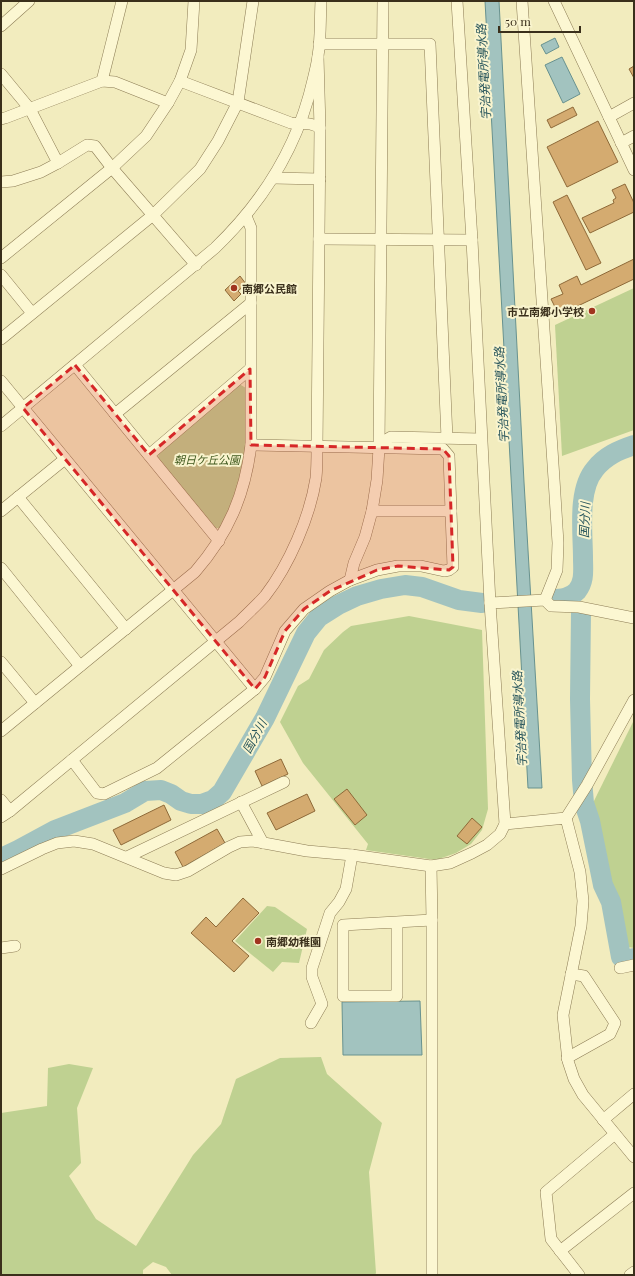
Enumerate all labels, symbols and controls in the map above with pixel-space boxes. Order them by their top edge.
scale bar [499,8,580,34]
text: 50 m [505,13,531,29]
water label: 宇治発電所導水路 [472,23,494,120]
place label: 南郷公民館 [242,281,297,296]
marker: 南郷公民館 [229,283,239,293]
place label: 市立南郷小学校 [507,304,584,319]
marker: 市立南郷小学校 [587,306,597,316]
water label: 宇治発電所導水路 [490,346,512,443]
park label: 朝日ケ丘公園 [174,452,242,467]
water label: 国分川 [575,500,593,538]
water label: 宇治発電所導水路 [508,670,530,767]
water label: 国分川 [238,715,271,756]
place label: 南郷幼稚園 [266,934,321,949]
marker: 南郷幼稚園 [253,936,263,946]

